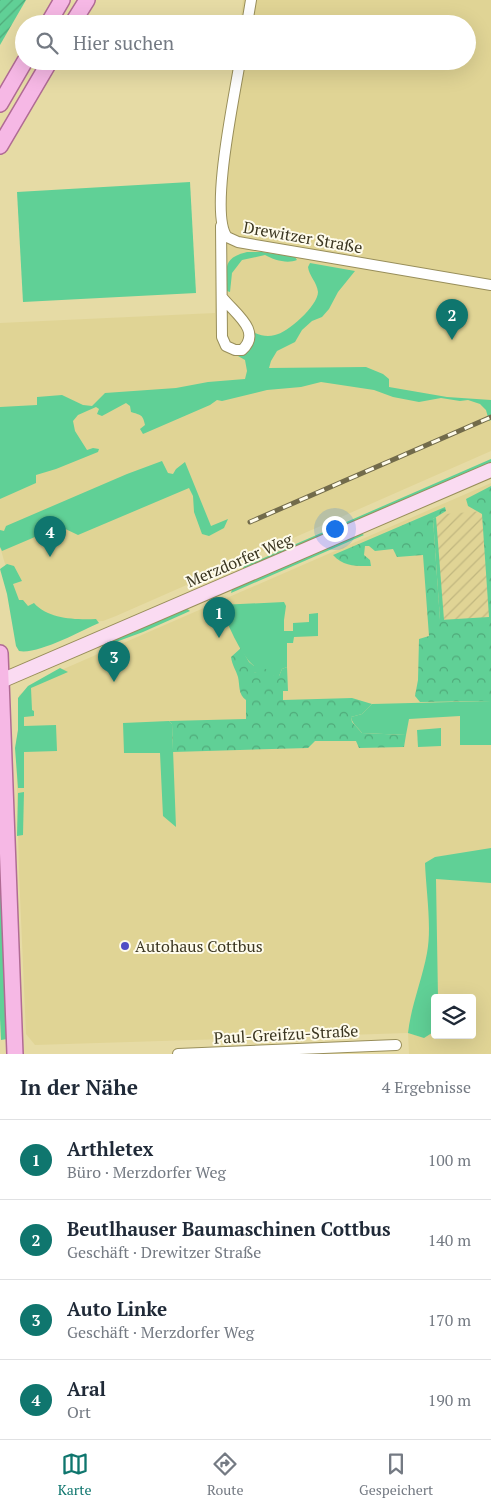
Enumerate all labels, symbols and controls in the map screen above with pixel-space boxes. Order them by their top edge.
search box [15,15,476,70]
icon: search [33,29,61,57]
text: Hier suchen [73,30,174,55]
street label: Drewitzer Straße [242,216,364,258]
pin: 2 [436,299,468,340]
pin: 4 [34,516,66,557]
your location [322,516,348,542]
street label: Merzdorfer Weg [183,528,296,592]
pin: 1 [203,597,235,638]
pin: 3 [98,641,130,682]
place label: Autohaus Cottbus [135,935,263,957]
marker: Autohaus Cottbus [119,940,131,952]
map controls [431,994,476,1039]
button: layers [431,994,476,1039]
street label: Paul-Greifzu-Straße [213,1019,359,1049]
text: In der Nähe [20,1073,138,1101]
text: 4 Ergebnisse [382,1076,471,1098]
text: Arthletex [67,1136,153,1161]
text: 1 [31,1149,41,1171]
text: 100 m [428,1149,471,1171]
text: Büro · Merzdorfer Weg [67,1161,226,1183]
text: Beutlhauser Baumaschinen Cottbus [67,1216,391,1241]
text: 2 [31,1229,41,1251]
text: 140 m [428,1229,471,1251]
text: Geschäft · Drewitzer Straße [67,1241,261,1263]
text: Auto Linke [67,1296,167,1321]
text: 3 [31,1309,41,1331]
text: 170 m [428,1309,471,1331]
text: Geschäft · Merzdorfer Weg [67,1321,254,1343]
text: Aral [67,1376,106,1401]
text: 4 [31,1389,41,1411]
text: 190 m [428,1389,471,1411]
text: Ort [67,1401,91,1423]
tab: Karte [58,1450,91,1499]
tab: Route [207,1450,244,1499]
tab: Gespeichert [359,1450,433,1499]

